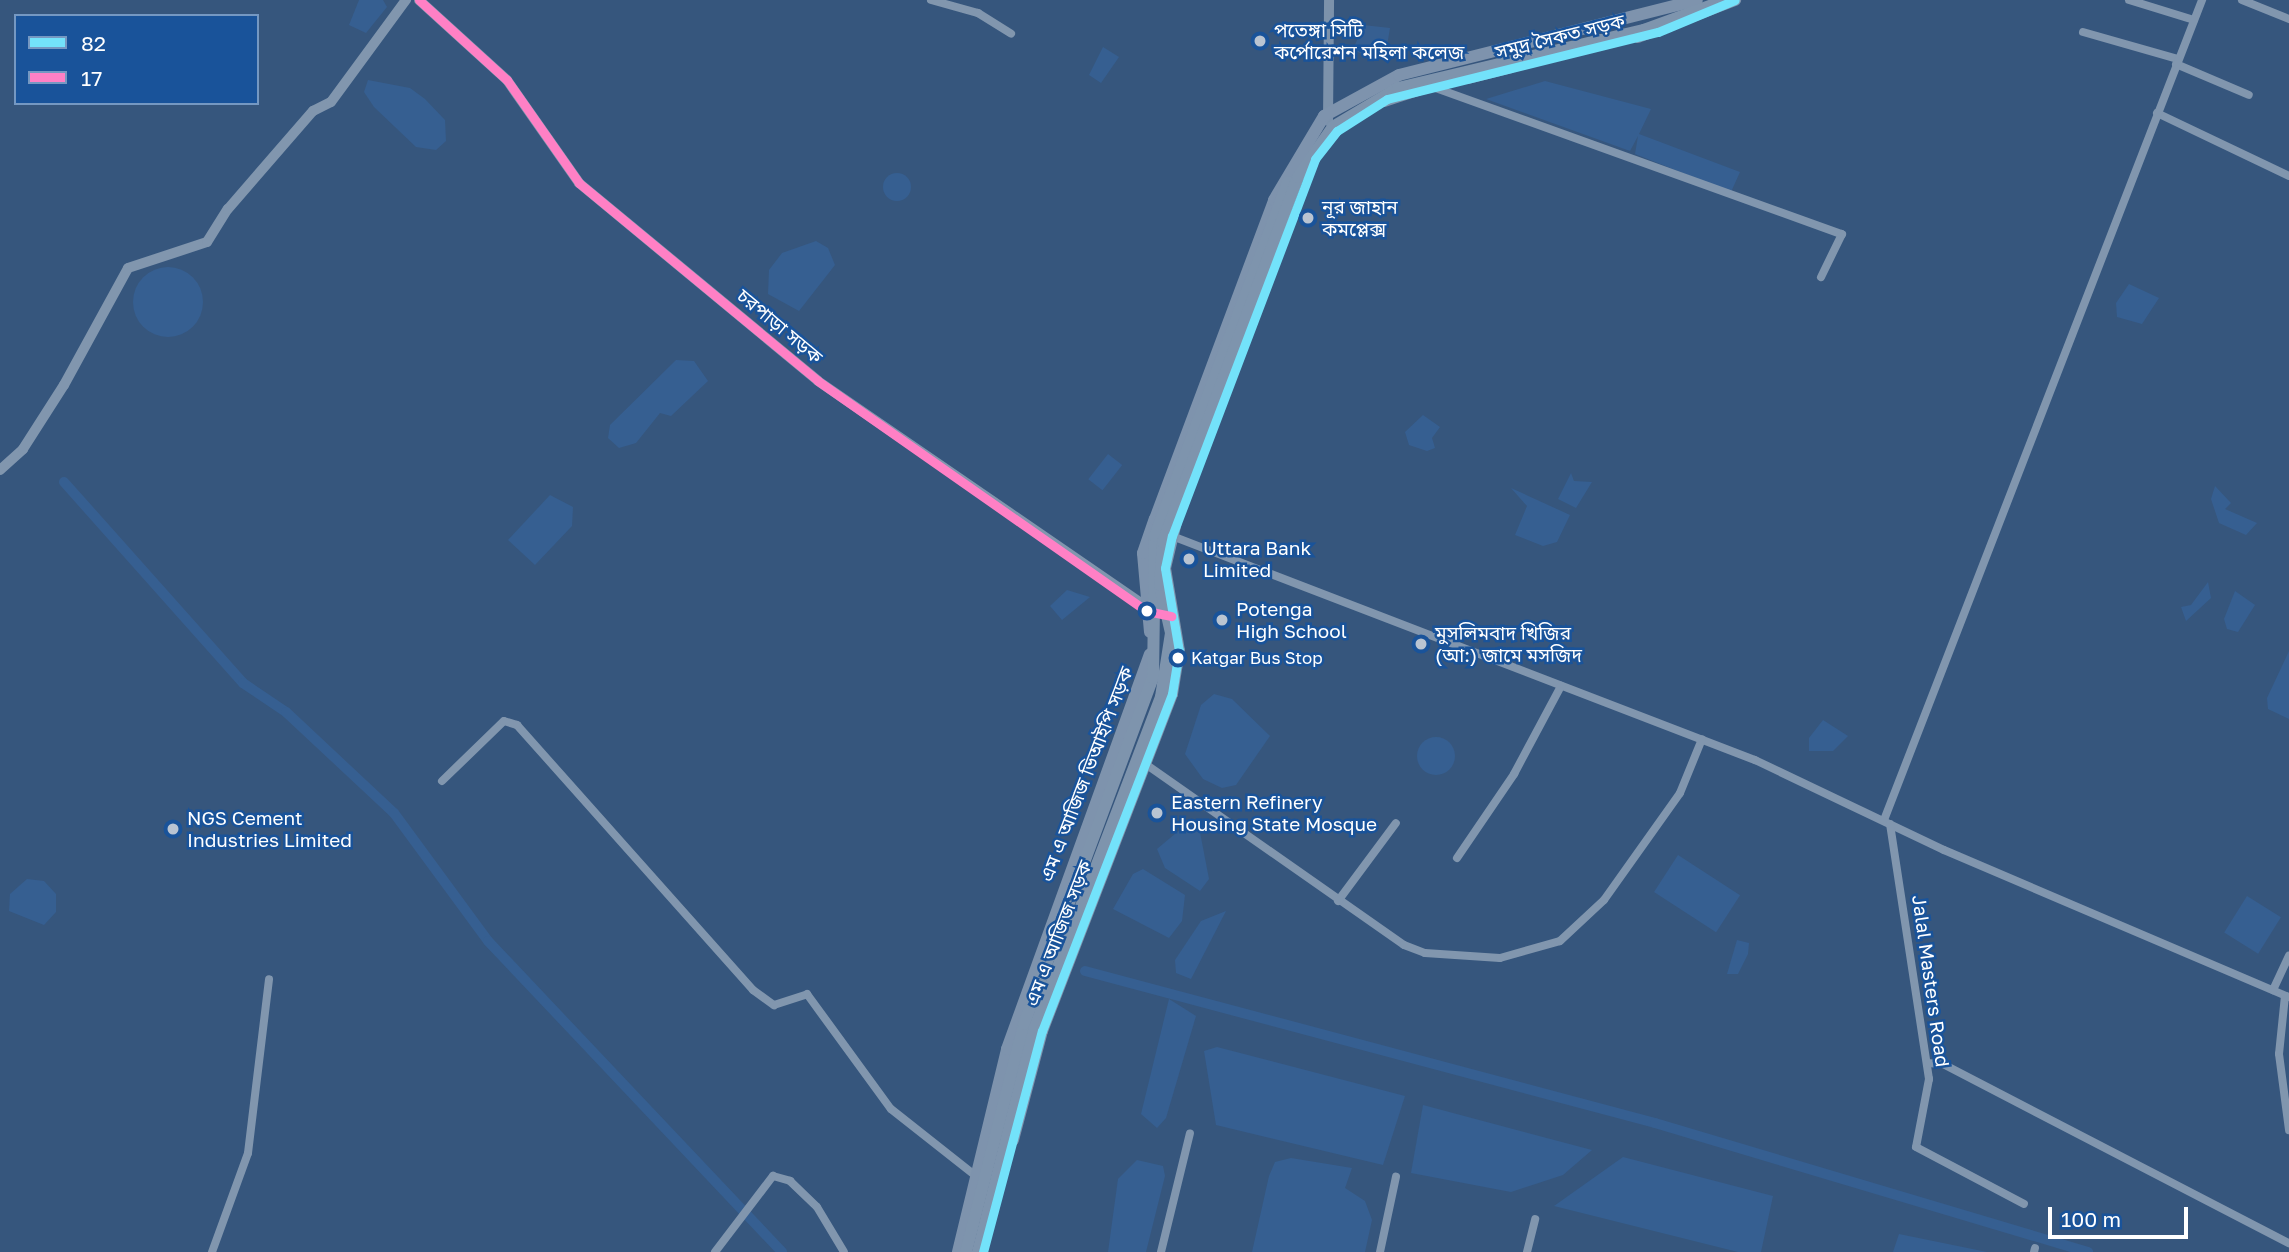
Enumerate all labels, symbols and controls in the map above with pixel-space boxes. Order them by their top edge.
street label: সমুদ্র সৈকত সড়ক [1493,9,1627,63]
legend [14,14,259,105]
place label: পতেঙ্গা সিটি কর্পোরেশন মহিলা কলেজ [1274,19,1464,63]
text: 82 [81,30,106,56]
marker: পতেঙ্গা সিটি কর্পোরেশন মহিলা কলেজ [1252,33,1268,49]
text: 17 [81,65,102,91]
place label: নূর জাহান কমপ্লেক্স [1322,196,1398,240]
marker: নূর জাহান কমপ্লেক্স [1300,210,1316,226]
street label: চরপাড়া সড়ক [733,284,827,368]
place label: Uttara Bank Limited [1203,537,1311,581]
marker: Uttara Bank Limited [1181,551,1197,567]
place label: Potenga High School [1236,598,1347,642]
unlabelled marker [1140,604,1154,618]
marker: Potenga High School [1214,612,1230,628]
place label: মুসলিমবাদ খিজির (আ:) জামে মসজিদ [1435,622,1582,666]
marker: মুসলিমবাদ খিজির (আ:) জামে মসজিদ [1413,636,1429,652]
place label: Katgar Bus Stop [1191,648,1323,668]
marker: Katgar Bus Stop [1171,651,1185,665]
street label: এম এ আজিজ ভিআইপি সড়ক [1034,663,1138,885]
place label: Eastern Refinery Housing State Mosque [1171,791,1377,835]
marker: Eastern Refinery Housing State Mosque [1149,805,1165,821]
place label: NGS Cement Industries Limited [187,807,352,851]
marker: NGS Cement Industries Limited [165,821,181,837]
street label: এম এ আজিজ সড়ক [1020,857,1096,1009]
street label: Jalal Masters Road [1908,894,1954,1068]
scale bar [2051,1192,2191,1236]
text: 100 m [2061,1206,2121,1232]

